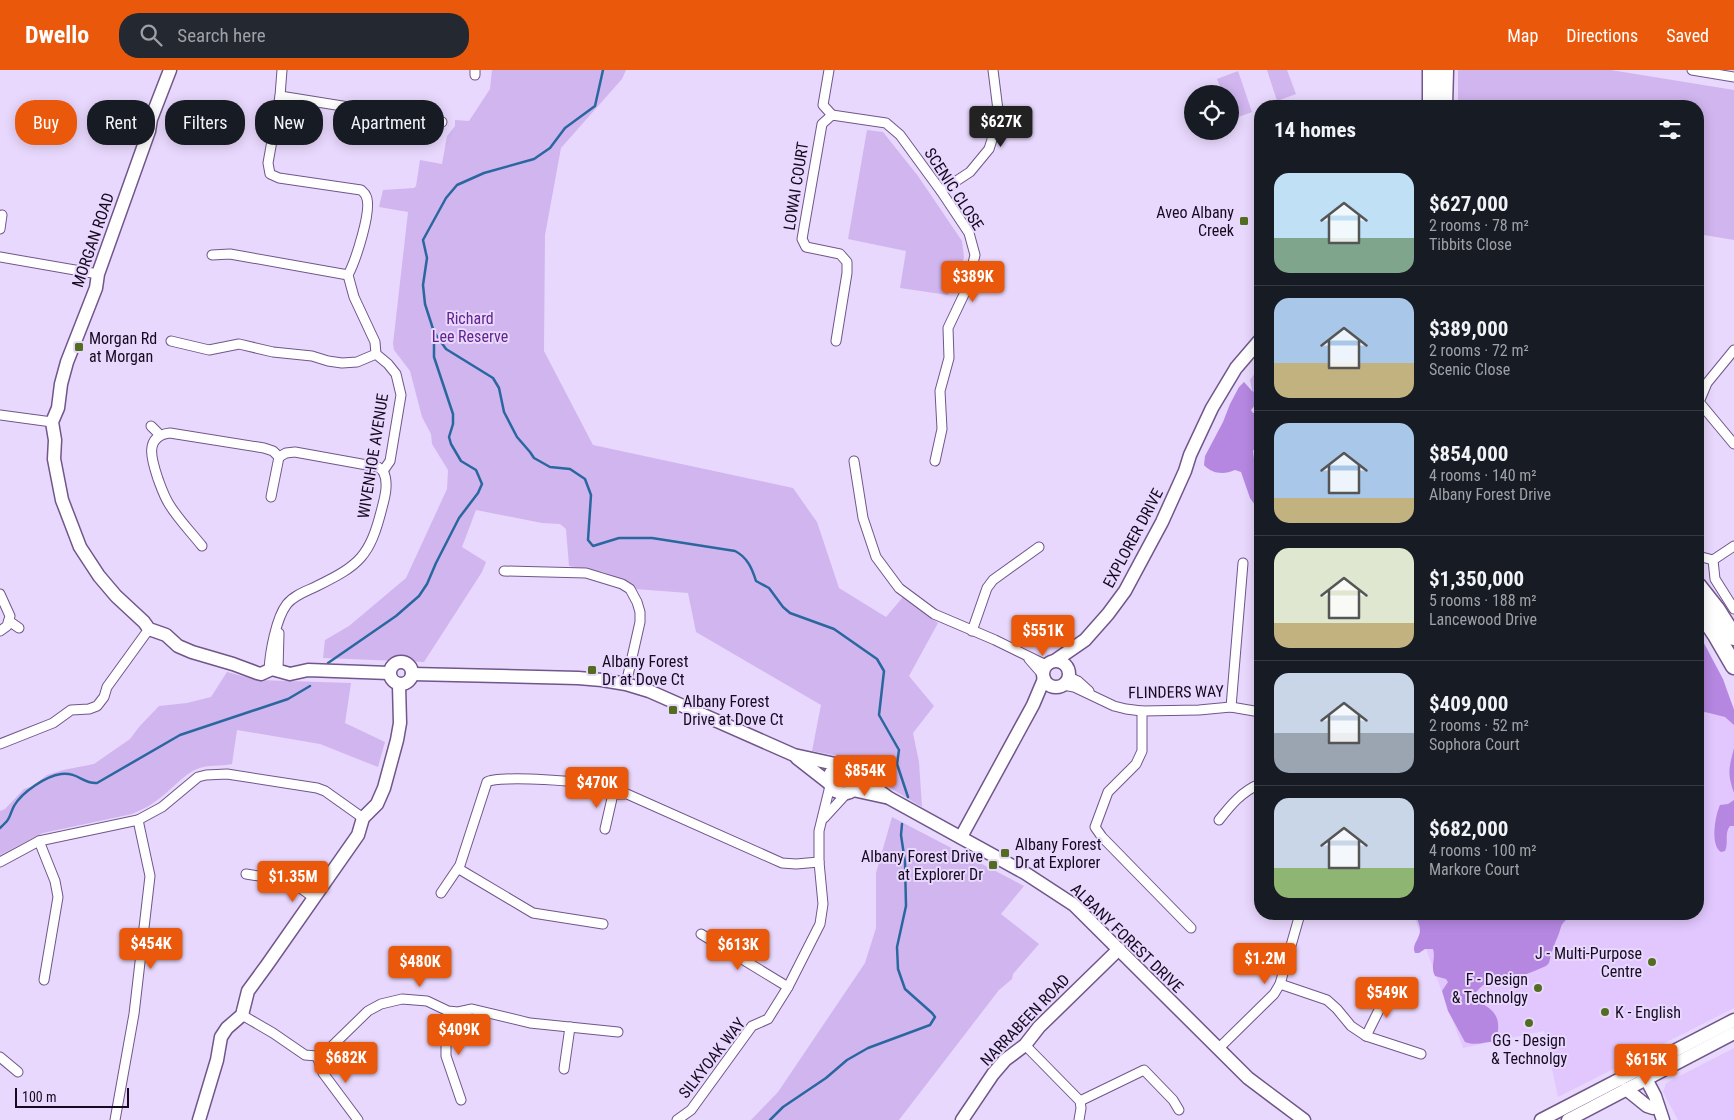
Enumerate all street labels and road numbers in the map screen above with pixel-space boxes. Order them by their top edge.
street label: LOWAI COURT [780,140,812,232]
street label: SCENIC CLOSE [920,144,988,234]
street label: MORGAN ROAD [68,190,118,290]
street label: WIVENHOE AVENUE [354,392,392,520]
street label: EXPLORER DRIVE [1099,485,1167,591]
street label: FLINDERS WAY [1128,682,1225,702]
street label: ALBANY FOREST DRIVE [1067,879,1187,997]
street label: NARRABEEN ROAD [976,970,1074,1070]
street label: SILKYOAK WAY [675,1014,750,1102]

